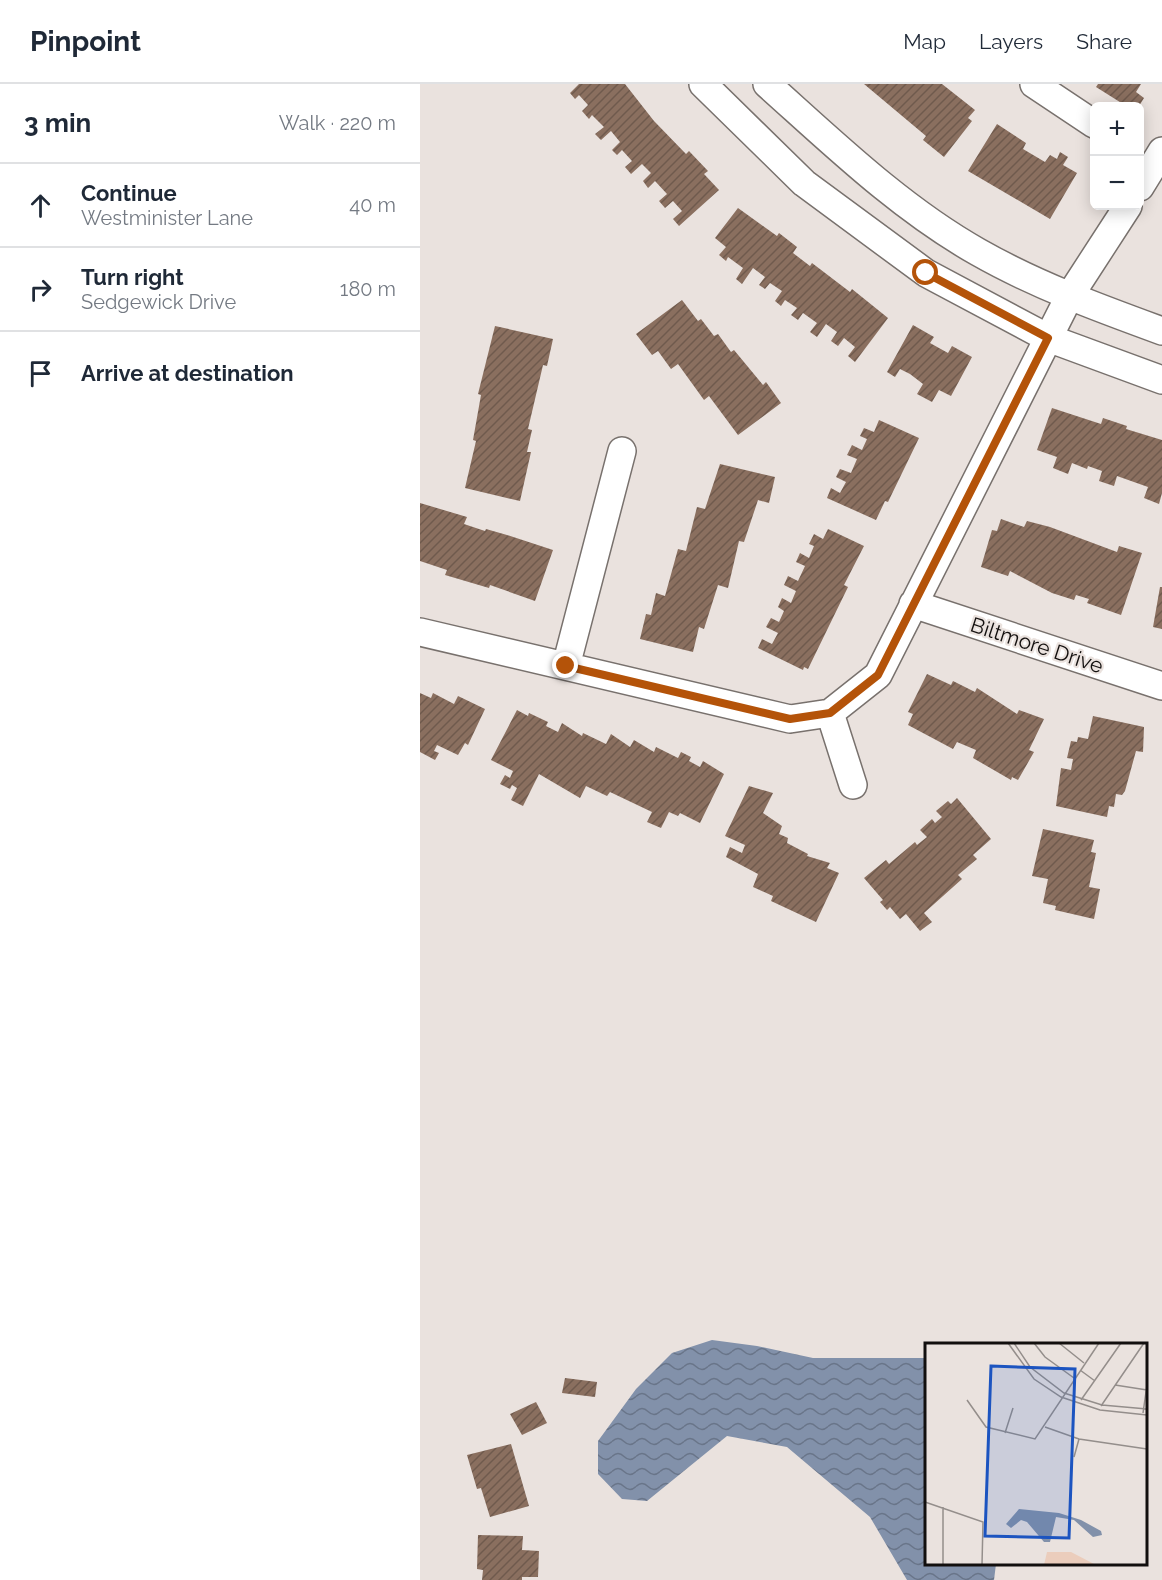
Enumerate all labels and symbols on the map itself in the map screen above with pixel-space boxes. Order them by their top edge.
route start [912,259,938,285]
street label: Biltmore Drive [968,612,1106,678]
route end [552,652,578,678]
inset map [925,1343,1147,1565]

